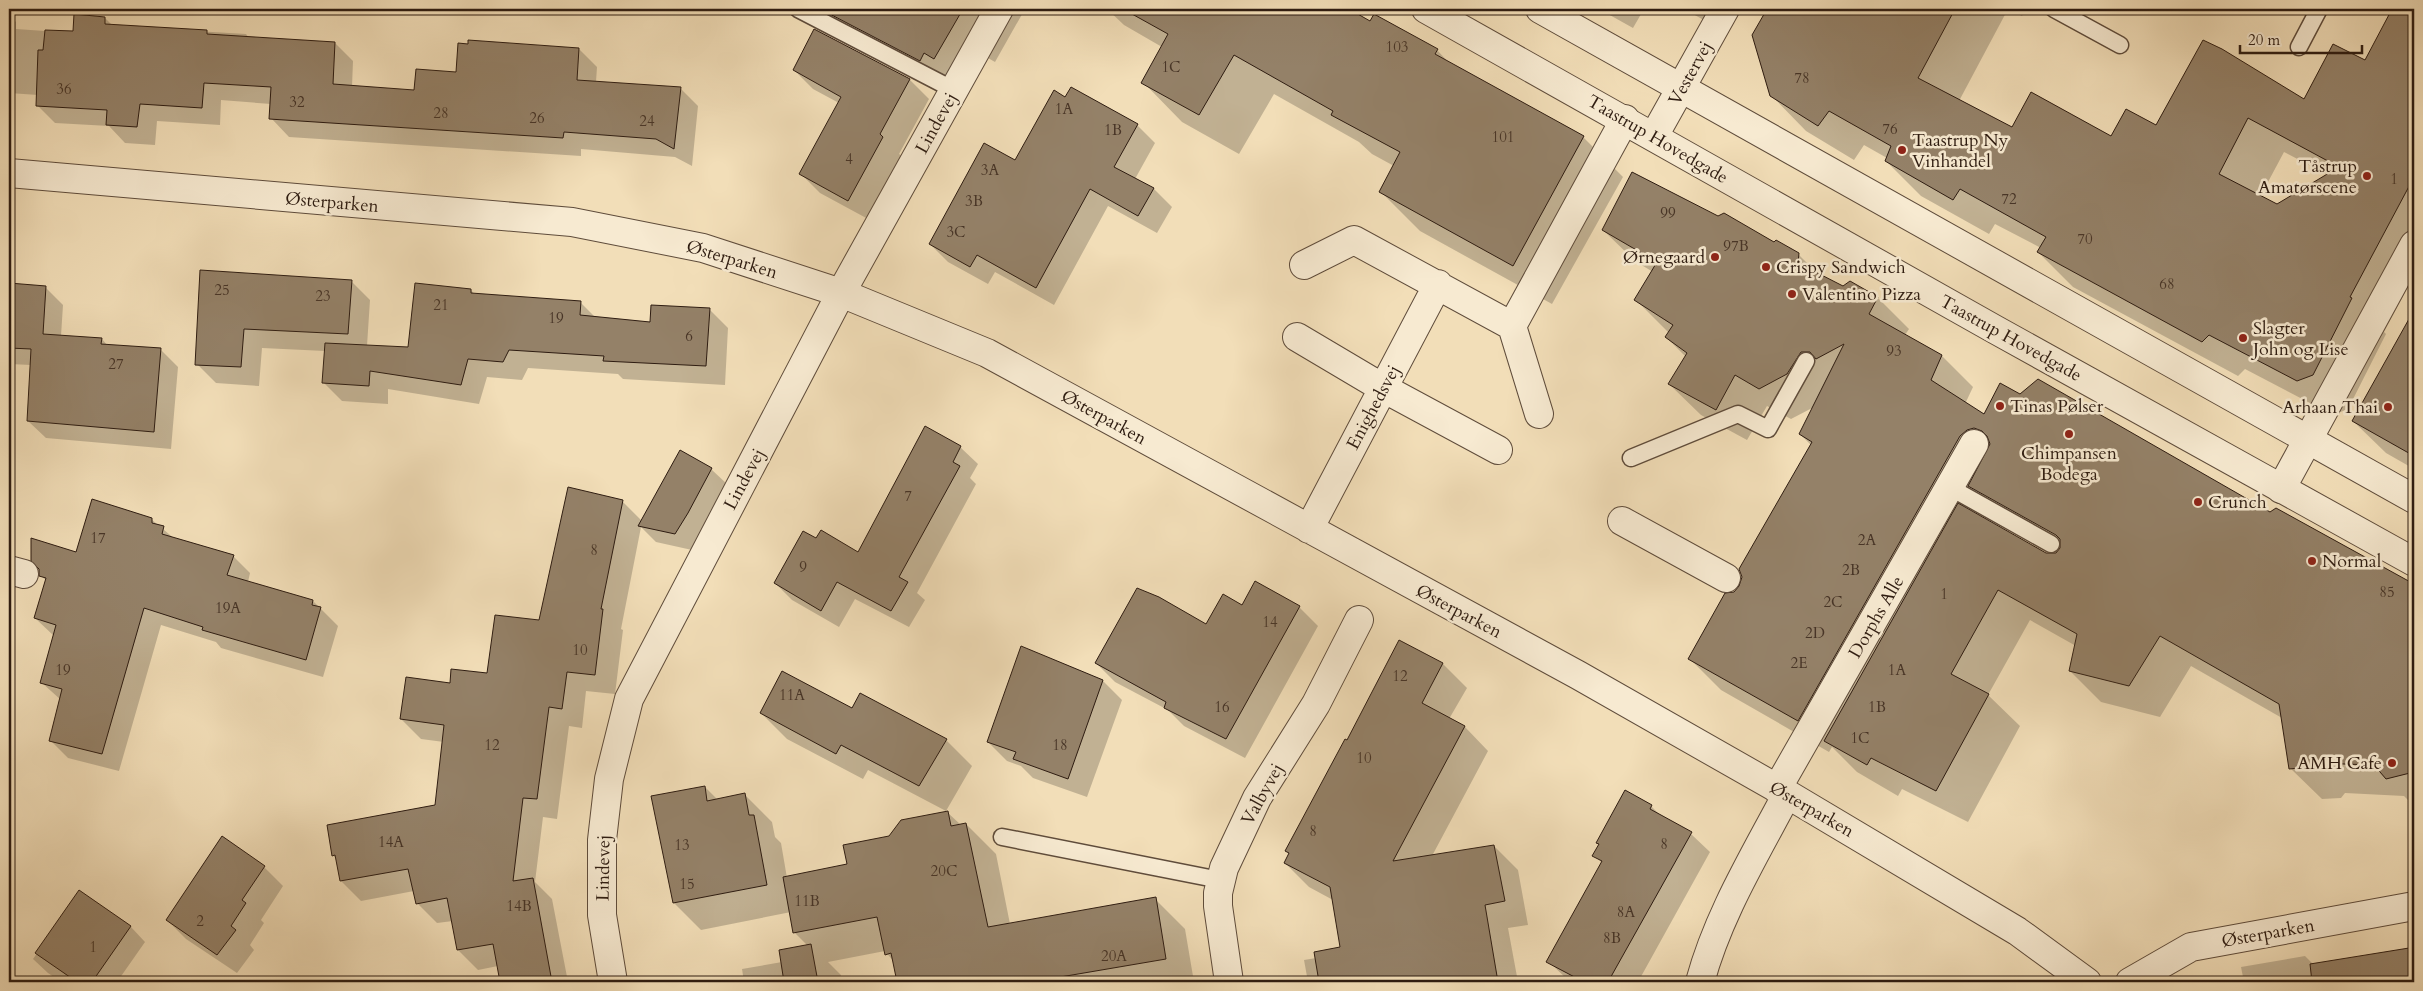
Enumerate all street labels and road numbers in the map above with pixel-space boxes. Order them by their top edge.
street label: Vestervej [1662,36,1718,110]
street label: Lindevej [909,88,963,158]
street label: Taastrup Hovedgade [1583,89,1733,190]
street label: Østerparken [284,186,381,219]
street label: Østerparken [683,234,781,285]
street label: Taastrup Hovedgade [1935,289,2086,388]
street label: Enighedsvej [1341,361,1406,454]
street label: Østerparken [1057,384,1152,452]
street label: Lindevej [718,444,771,514]
street label: Dorphs Alle [1843,571,1910,663]
street label: Østerparken [1411,578,1507,645]
street label: Valbyvej [1235,759,1290,830]
street label: Østerparken [1765,775,1859,844]
street label: Lindevej [590,835,617,901]
street label: Østerparken [2220,913,2317,954]

